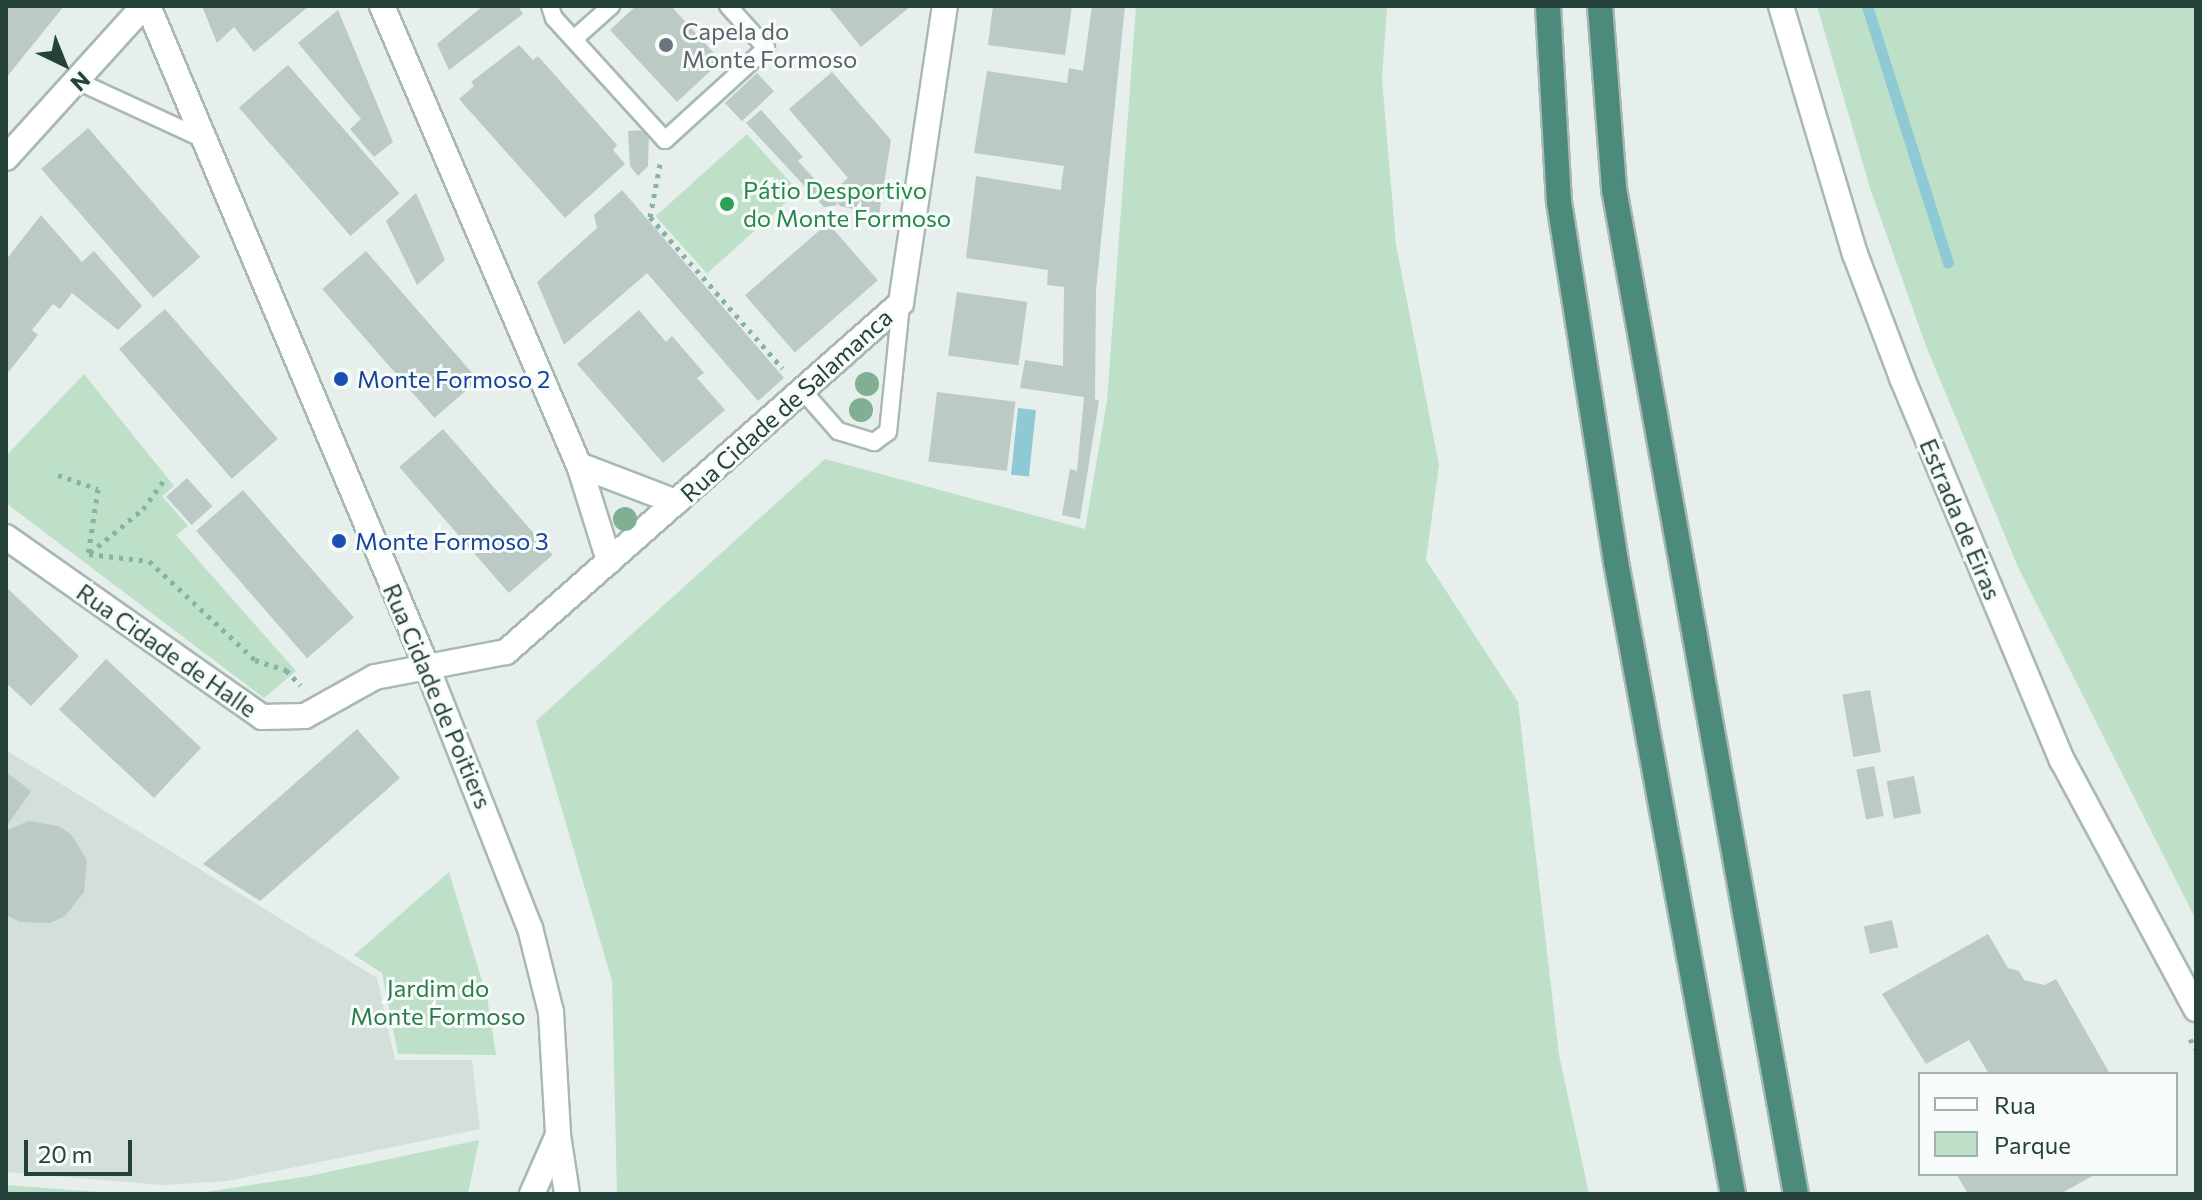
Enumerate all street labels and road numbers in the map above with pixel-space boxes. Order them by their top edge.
street label: Rua Cidade de Salamanca [674,302,898,508]
street label: Estrada de Eiras [1914,434,2008,604]
street label: Rua Cidade de Halle [71,577,263,723]
street label: Rua Cidade de Poitiers [378,579,498,813]

